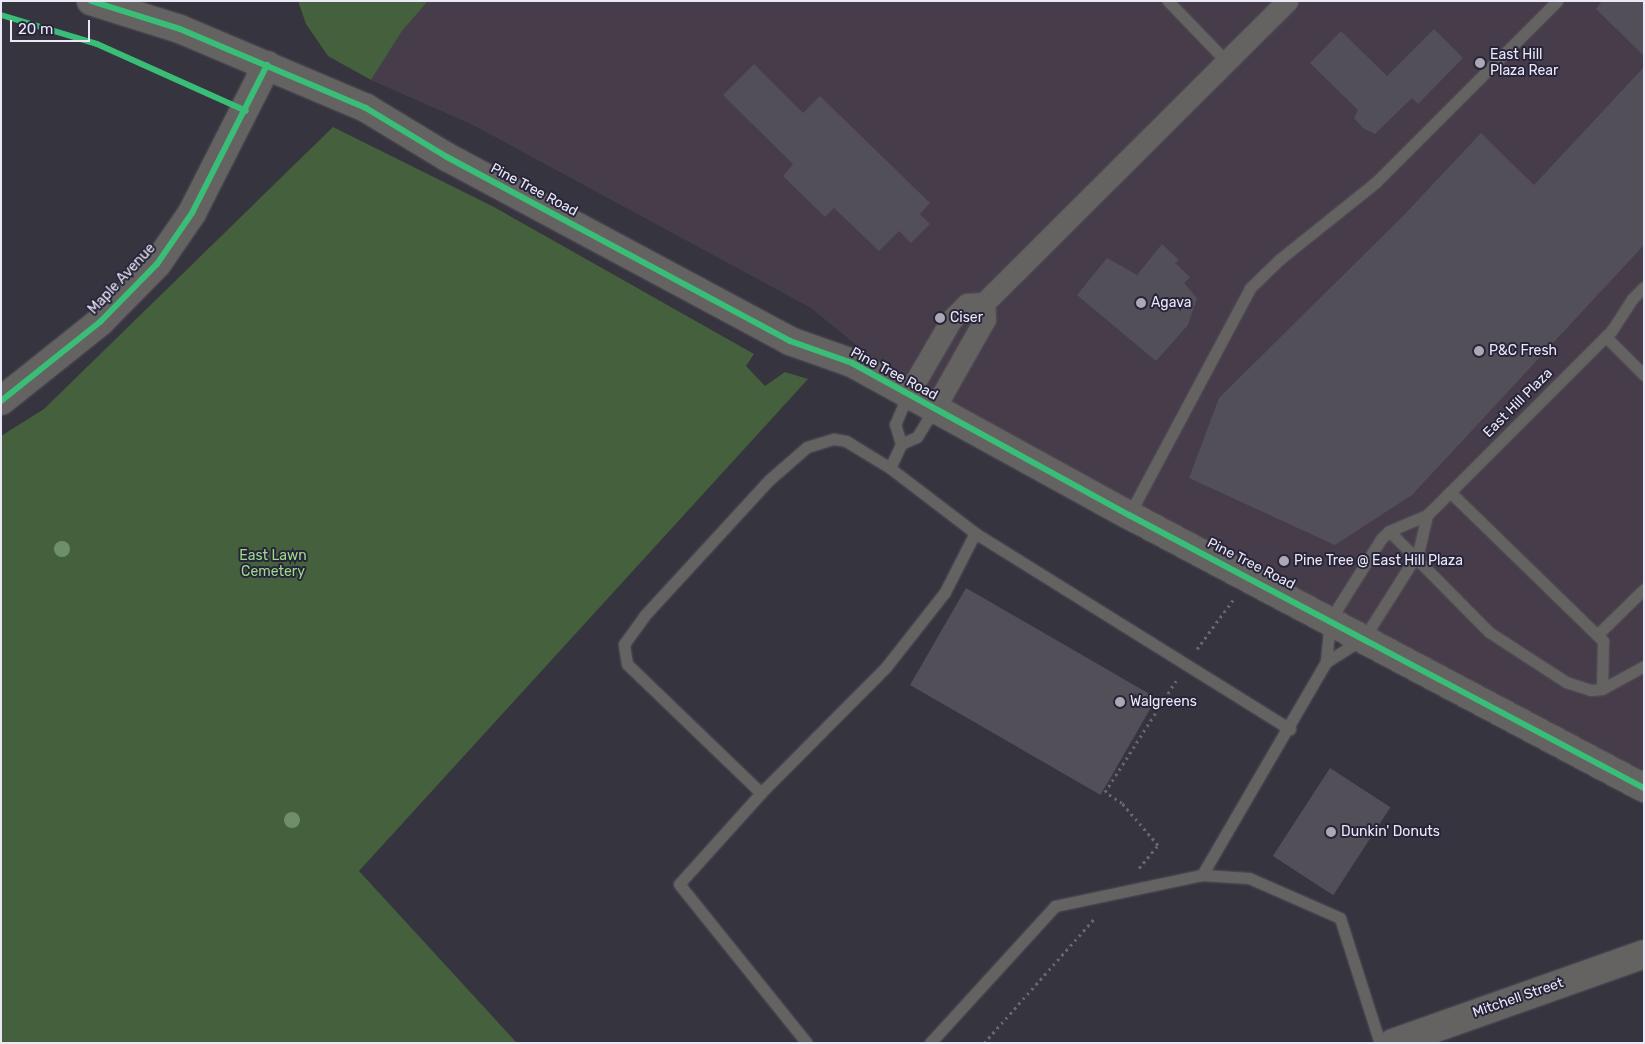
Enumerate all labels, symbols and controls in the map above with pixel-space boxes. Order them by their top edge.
scale bar [12,10,92,42]
text: 20 m [18,20,53,38]
place label: East Hill Plaza Rear [1490,47,1558,80]
marker: East Hill Plaza Rear [1474,57,1486,69]
street label: Pine Tree Road [487,160,581,220]
street label: Maple Avenue [85,240,159,318]
place label: Agava [1151,295,1191,311]
marker: Agava [1135,297,1147,309]
place label: Ciser [950,310,983,326]
marker: Ciser [934,312,946,324]
place label: P&C Fresh [1489,343,1557,359]
street label: Pine Tree Road [847,344,941,404]
marker: P&C Fresh [1473,345,1485,357]
street label: East Hill Plaza [1480,365,1556,441]
street label: Pine Tree Road [1204,535,1298,593]
park label: East Lawn Cemetery [239,548,307,580]
place label: Pine Tree @ East Hill Plaza [1294,553,1463,569]
marker: Pine Tree @ East Hill Plaza [1278,555,1290,567]
place label: Walgreens [1130,694,1197,710]
marker: Walgreens [1114,696,1126,708]
place label: Dunkin' Donuts [1341,824,1440,840]
marker: Dunkin' Donuts [1325,826,1337,838]
street label: Mitchell Street [1470,975,1566,1021]

